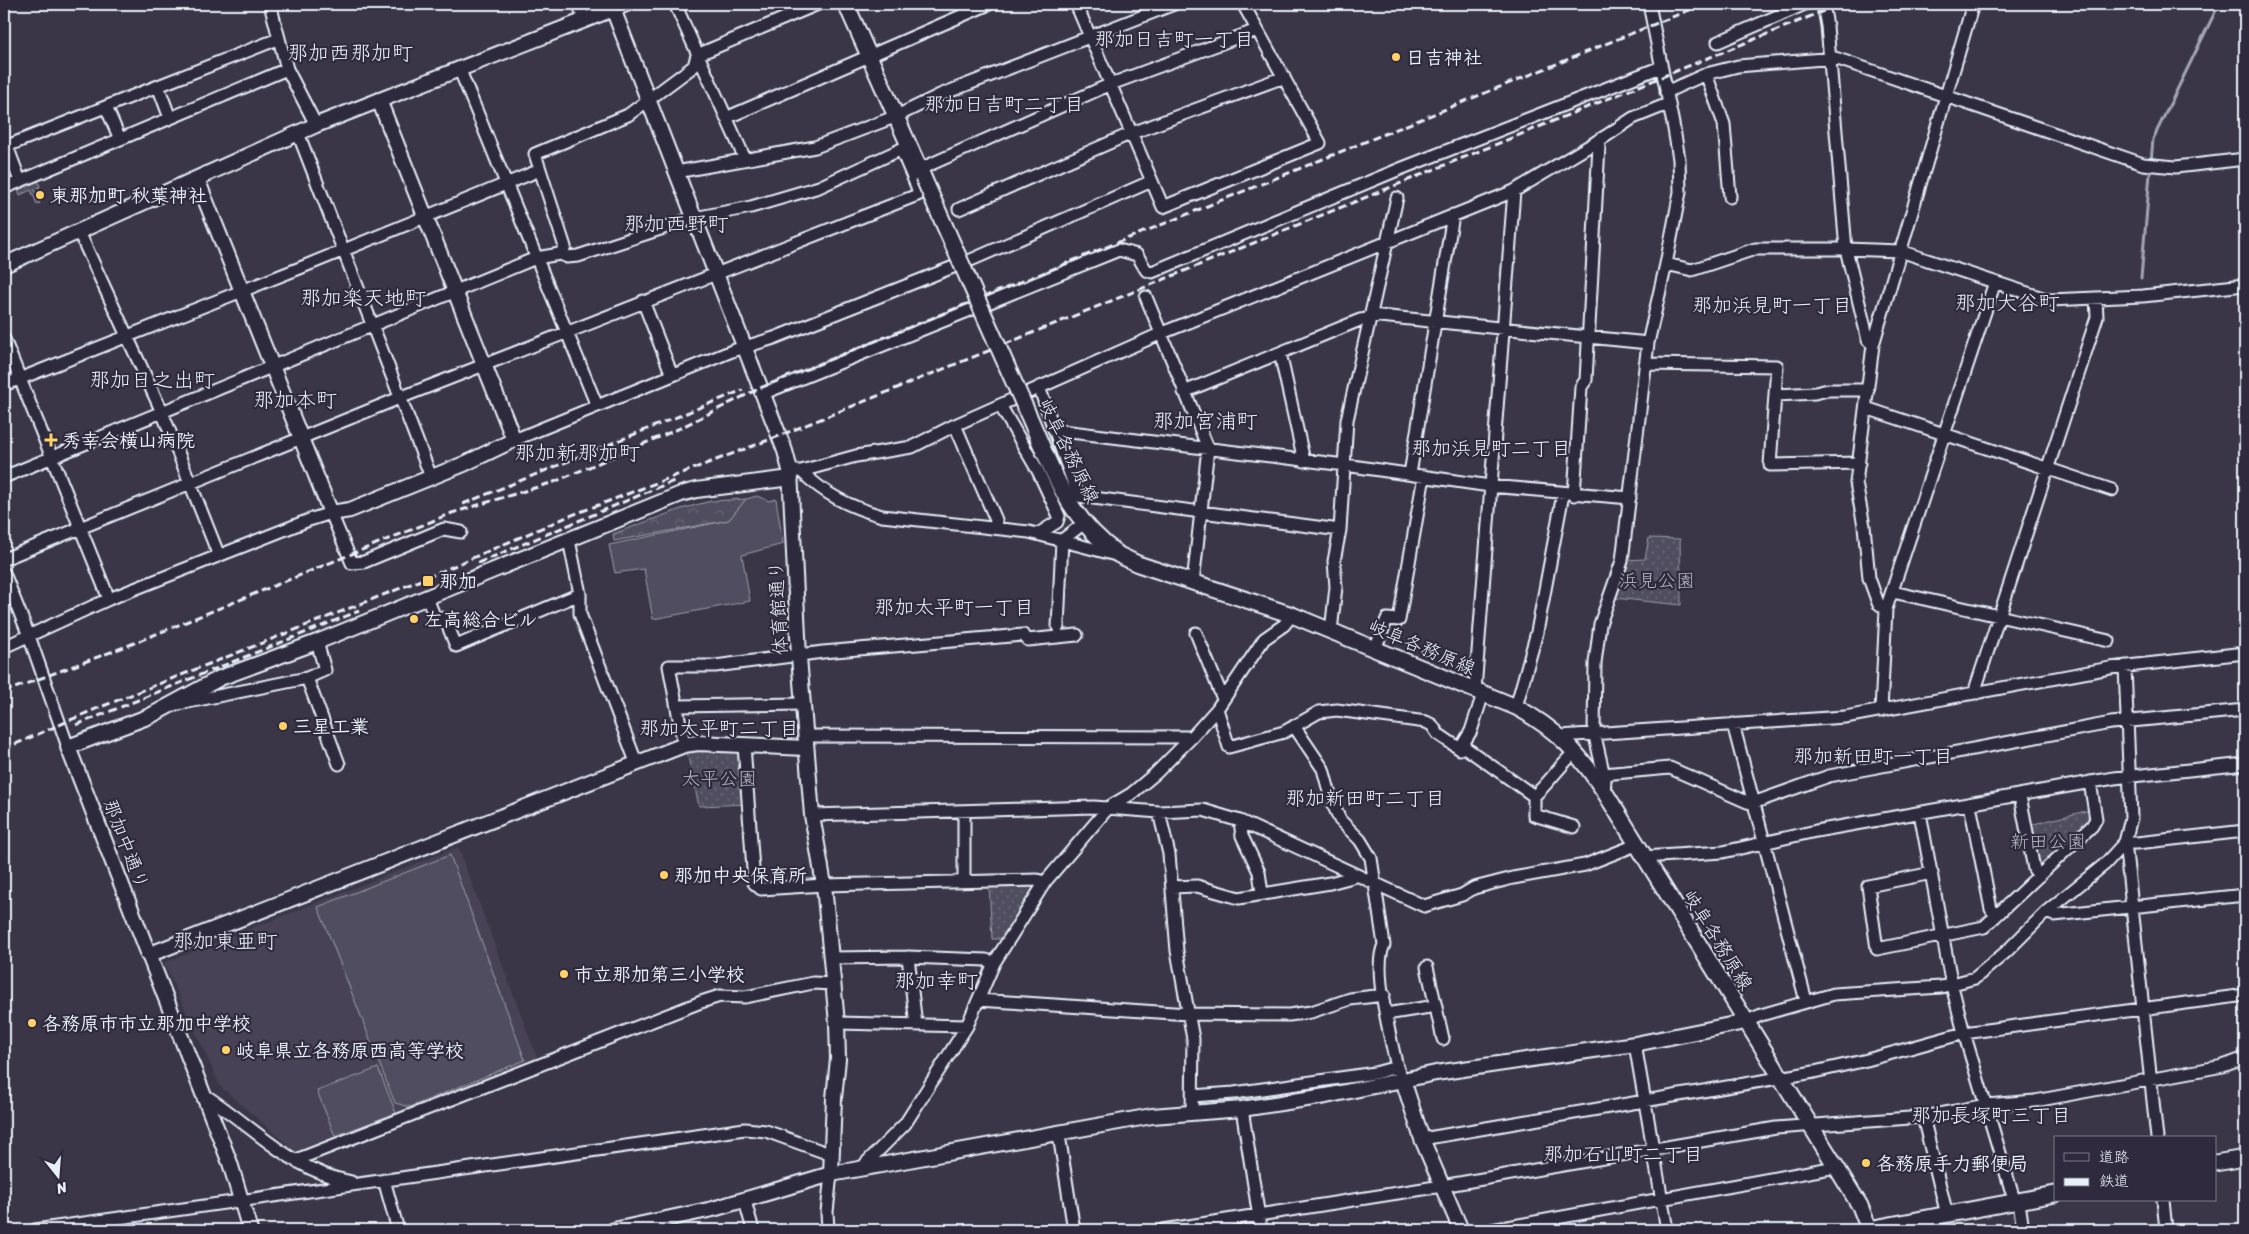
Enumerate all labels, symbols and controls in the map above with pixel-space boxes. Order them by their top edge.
district label: 那加日吉町一丁目 [1094,22,1254,57]
district label: 那加西那加町 [287,34,413,72]
place label: 日吉神社 [1406,41,1482,74]
marker: 日吉神社 [1390,51,1402,63]
district label: 那加日吉町二丁目 [924,87,1084,122]
place label: 東那加町 秋葉神社 [50,179,207,212]
marker: 東那加町 秋葉神社 [34,189,46,201]
district label: 那加西野町 [624,205,729,243]
district label: 那加楽天地町 [300,279,426,317]
district label: 那加大谷町 [1955,284,2060,322]
district label: 那加浜見町一丁目 [1692,288,1852,323]
district label: 那加日之出町 [89,361,215,399]
district label: 那加本町 [253,381,337,419]
street label: 岐阜各務原線 [1029,393,1109,509]
district label: 那加宮浦町 [1153,402,1258,440]
place label: 秀幸会横山病院 [62,424,195,457]
district label: 那加浜見町二丁目 [1411,431,1571,466]
marker: 秀幸会横山病院 [44,433,58,447]
district label: 那加新那加町 [514,434,640,472]
street label: 体育館通り [759,560,797,656]
park label: 浜見公園 [1619,564,1695,597]
place label: 那加 [439,565,477,598]
marker: 那加 [421,574,435,588]
district label: 那加太平町一丁目 [874,590,1034,625]
place label: 左高総合ビル [424,603,538,636]
street label: 岐阜各務原線 [1363,610,1481,684]
marker: 左高総合ビル [408,613,420,625]
place label: 三星工業 [293,710,369,743]
district label: 那加太平町二丁目 [639,711,799,746]
marker: 三星工業 [277,720,289,732]
district label: 那加新田町一丁目 [1793,739,1953,774]
park label: 太平公園 [681,762,757,795]
district label: 那加新田町二丁目 [1285,781,1445,816]
street label: 那加中通り [94,794,158,894]
park label: 新田公園 [2010,825,2086,858]
place label: 那加中央保育所 [674,859,807,892]
marker: 那加中央保育所 [658,869,670,881]
street label: 岐阜各務原線 [1674,883,1762,997]
district label: 那加東亜町 [173,922,278,960]
place label: 市立那加第三小学校 [574,958,745,991]
district label: 那加幸町 [894,962,978,1000]
marker: 市立那加第三小学校 [558,968,570,980]
place label: 各務原市市立那加中学校 [42,1007,251,1040]
marker: 各務原市市立那加中学校 [26,1017,38,1029]
place label: 岐阜県立各務原西高等学校 [236,1034,464,1067]
marker: 岐阜県立各務原西高等学校 [220,1044,232,1056]
district label: 那加長塚町三丁目 [1911,1098,2071,1133]
legend [2054,1136,2216,1202]
district label: 那加石山町二丁目 [1543,1137,1703,1172]
text: 道路 [2099,1144,2129,1170]
place label: 各務原手力郵便局 [1876,1147,2028,1180]
north arrow [32,1152,82,1202]
marker: 各務原手力郵便局 [1860,1157,1872,1169]
text: 鉄道 [2099,1168,2129,1194]
text: N [53,1174,71,1201]

